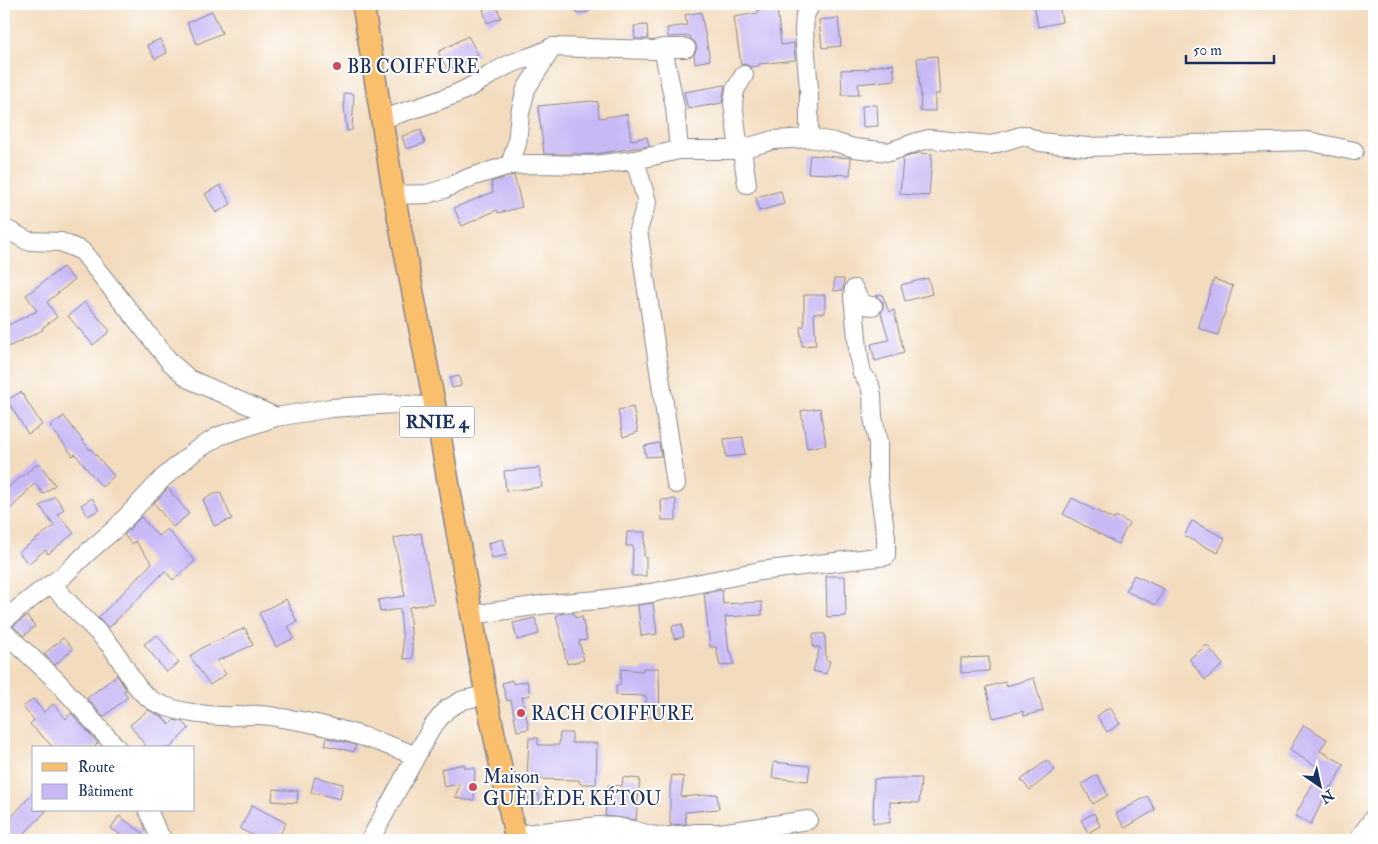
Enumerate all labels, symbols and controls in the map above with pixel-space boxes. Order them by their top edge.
scale bar [1186,32,1273,64]
text: 50 m [1193,41,1222,60]
place label: BB COIFFURE [347,55,480,79]
marker: BB COIFFURE [331,60,343,72]
road number: RNIE 4 [400,407,474,438]
place label: RACH COIFFURE [531,702,694,726]
marker: RACH COIFFURE [515,707,527,719]
legend [32,746,195,812]
text: Route [78,758,115,777]
north arrow [1296,762,1346,812]
place label: Maison GUÈLÈDE KÉTOU [483,765,661,811]
marker: Maison GUÈLÈDE KÉTOU [467,781,479,793]
text: Bâtiment [78,782,133,801]
text: N [1317,785,1338,807]

